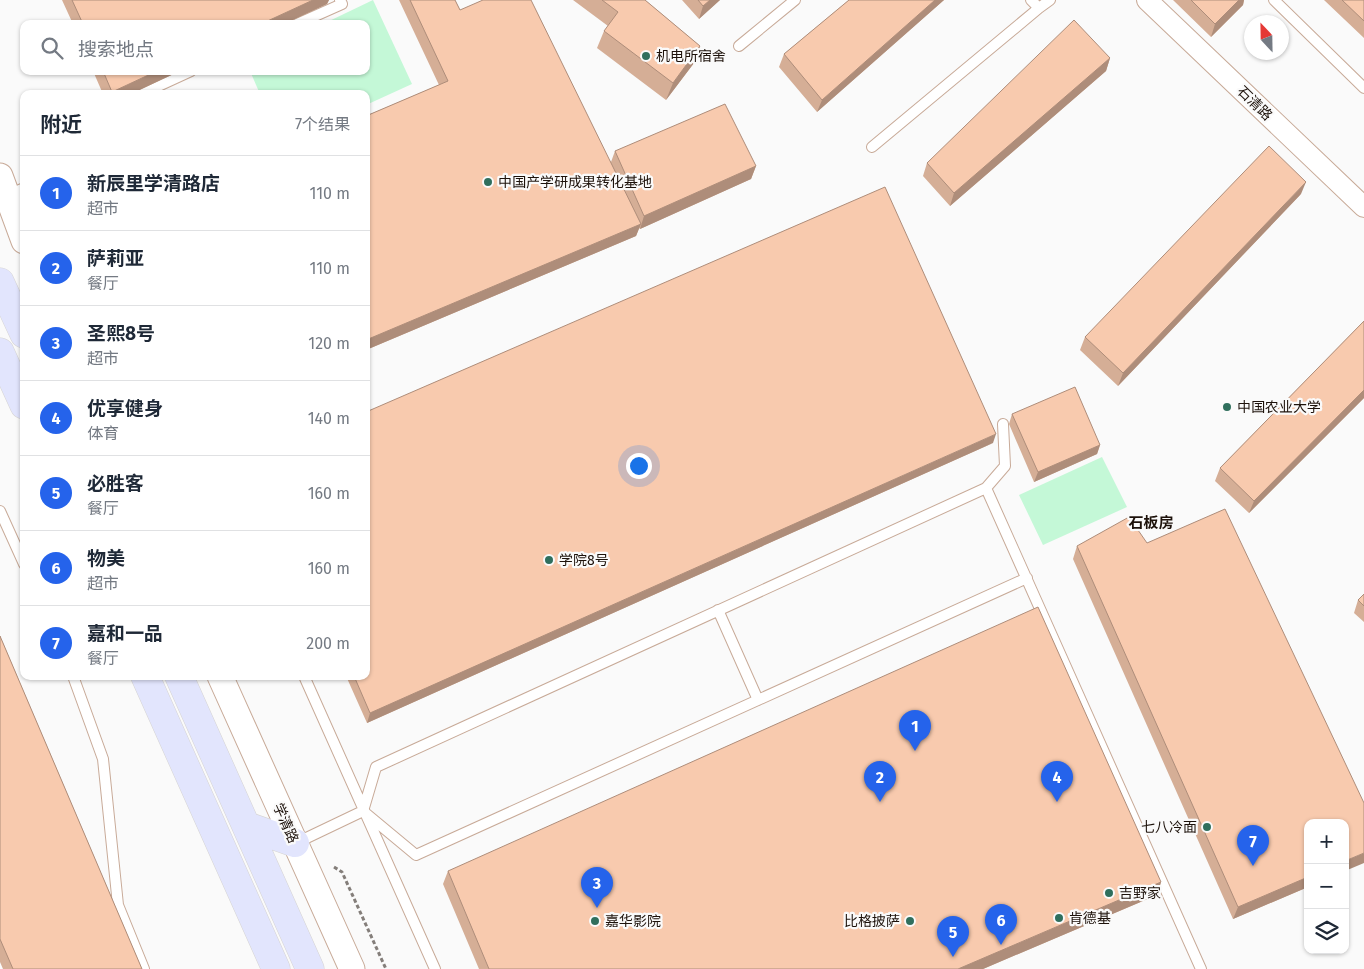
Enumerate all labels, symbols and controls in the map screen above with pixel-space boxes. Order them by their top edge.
north arrow [1244,15,1289,60]
search box [20,20,370,75]
icon: search [38,34,66,62]
text: 搜索地点 [78,38,154,61]
place label: 机电所宿舍 [656,48,726,65]
marker: 机电所宿舍 [640,50,652,62]
street label: 石清路 [1234,83,1276,124]
text: 附近 [40,112,82,138]
text: 7个结果 [295,115,350,134]
text: 新辰里学清路店 [87,172,220,195]
place label: 中国产学研成果转化基地 [498,174,652,191]
marker: 中国产学研成果转化基地 [482,176,494,188]
text: 1 [52,184,60,203]
text: 110 m [309,184,350,203]
text: 超市 [87,199,119,218]
text: 萨莉亚 [87,247,144,270]
text: 2 [52,259,60,278]
text: 110 m [309,259,350,278]
text: 餐厅 [87,274,119,293]
text: 圣熙8号 [87,322,155,345]
text: 3 [52,334,60,353]
text: 120 m [308,334,350,353]
text: 超市 [87,349,119,368]
text: 优享健身 [87,397,163,420]
place label: 中国农业大学 [1237,399,1321,416]
marker: 中国农业大学 [1221,401,1233,413]
text: 4 [51,409,61,428]
text: 140 m [308,409,350,428]
text: 体育 [87,424,119,443]
your location [626,453,652,479]
text: 必胜客 [87,472,144,495]
text: 5 [52,484,60,503]
text: 160 m [308,484,350,503]
text: 餐厅 [87,499,119,518]
district label: 石板房 [1128,514,1174,532]
text: 物美 [87,547,125,570]
place label: 学院8号 [559,552,609,569]
marker: 学院8号 [543,554,555,566]
text: 6 [51,559,61,578]
text: 160 m [308,559,350,578]
text: 超市 [87,574,119,593]
text: 嘉和一品 [87,622,163,645]
text: 7 [52,634,60,653]
text: 200 m [306,634,350,653]
text: 餐厅 [87,649,119,668]
pin: 1 [899,710,931,751]
pin: 2 [864,761,896,802]
pin: 4 [1041,761,1073,802]
street label: 学清路 [269,801,302,846]
place label: 七八冷面 [1141,819,1197,836]
map controls [1304,819,1349,954]
button: + [1304,819,1349,864]
marker: 七八冷面 [1201,821,1213,833]
pin: 7 [1237,825,1269,866]
button: − [1304,864,1349,909]
pin: 3 [581,867,613,908]
place label: 吉野家 [1119,885,1161,902]
marker: 吉野家 [1103,887,1115,899]
pin: 6 [985,904,1017,945]
button: layers [1304,909,1349,954]
place label: 肯德基 [1069,910,1111,927]
marker: 肯德基 [1053,912,1065,924]
place label: 嘉华影院 [605,913,661,930]
place label: 比格披萨 [844,913,900,930]
marker: 嘉华影院 [589,915,601,927]
marker: 比格披萨 [904,915,916,927]
pin: 5 [937,916,969,957]

